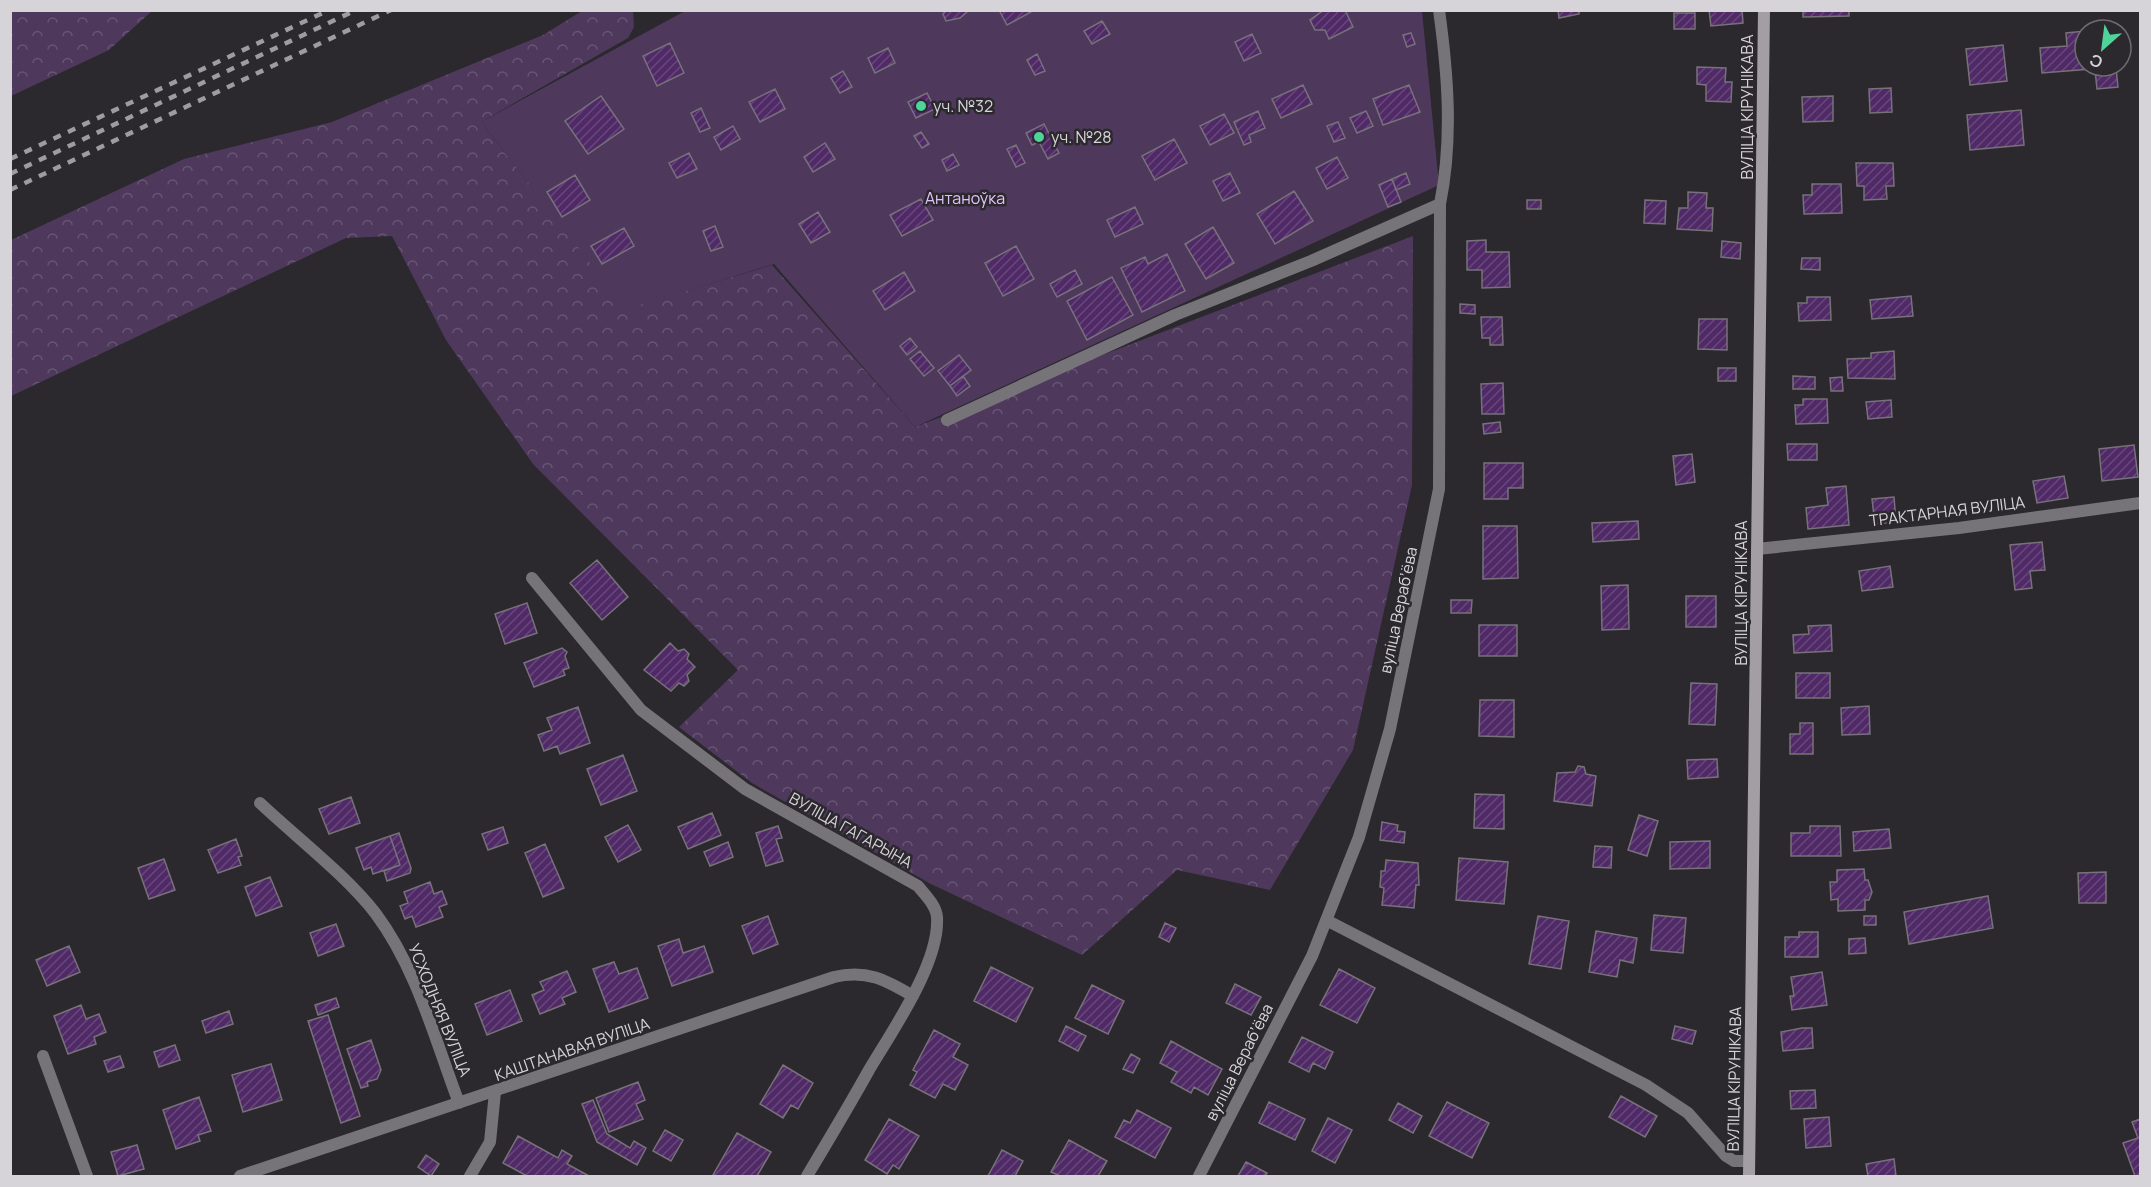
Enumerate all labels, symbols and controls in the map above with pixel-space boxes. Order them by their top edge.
north arrow [2073,18,2133,78]
street label: ВУЛІЦА КІРУНІКАВА [1736,34,1758,180]
text: С [2085,49,2106,74]
place label: уч. №32 [933,95,993,117]
marker: уч. №32 [914,99,928,113]
place label: уч. №28 [1051,126,1112,148]
marker: уч. №28 [1032,130,1046,144]
park label: Антаноўка [925,187,1005,209]
street label: ТРАКТАРНАЯ ВУЛІЦА [1868,491,2026,531]
street label: ВУЛІЦА КІРУНІКАВА [1730,520,1752,666]
street label: вуліца Верабʼёва [1374,545,1422,675]
street label: ВУЛІЦА ГАГАРЫНА [785,787,917,873]
street label: УСХОДНЯЯ ВУЛІЦА [403,940,477,1080]
street label: вуліца Верабʼёва [1200,1000,1278,1124]
street label: ВУЛІЦА КІРУНІКАВА [1722,1006,1746,1152]
street label: КАШТАНАВАЯ ВУЛІЦА [492,1012,652,1086]

